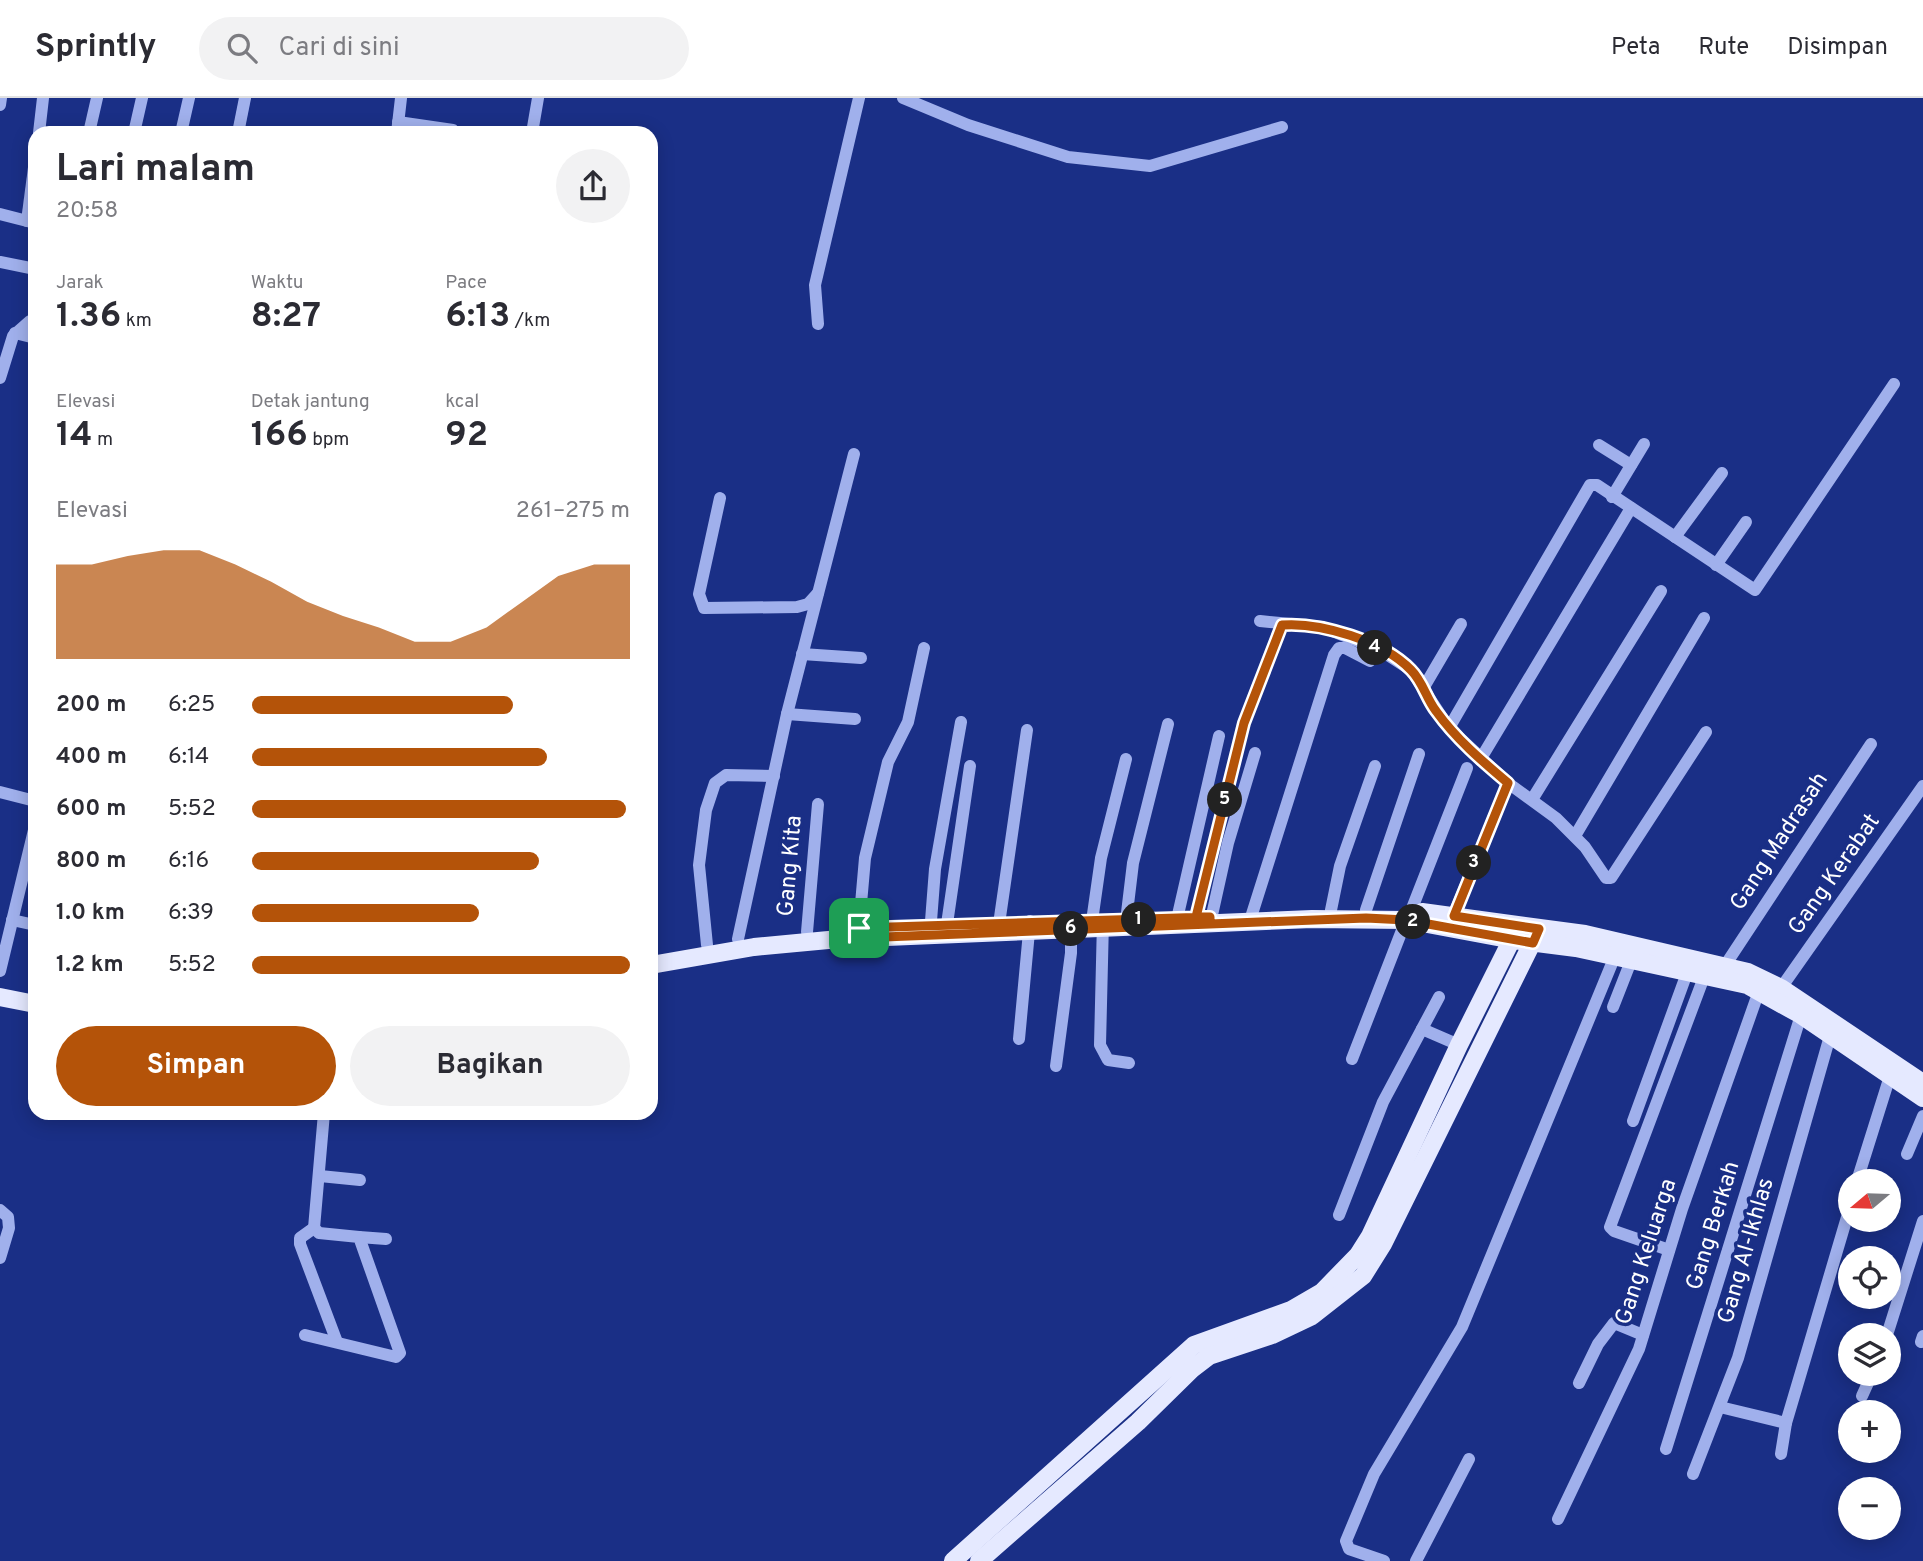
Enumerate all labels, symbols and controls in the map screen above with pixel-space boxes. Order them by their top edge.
search box [199,17,689,80]
text: Sprintly [35,27,157,69]
icon: search [223,29,261,67]
text: Cari di sini [279,32,400,65]
text: Peta [1611,33,1660,63]
text: Rute [1698,33,1749,63]
text: Disimpan [1787,33,1888,63]
text: Lari malam [56,146,255,195]
button: share [556,149,630,223]
text: 20:58 [56,197,118,226]
text: Jarak [56,271,104,295]
text: Waktu [251,271,303,295]
text: Pace [445,271,487,295]
text: 1.36 [56,295,121,339]
text: 8:27 [251,295,321,339]
text: 6:13 [445,295,510,339]
text: km [121,309,152,333]
text: /km [510,309,550,333]
text: Elevasi [56,390,115,414]
text: Detak jantung [251,390,370,414]
text: kcal [445,390,479,414]
text: 14 [56,414,93,458]
text: 166 [251,414,308,458]
text: 92 [445,414,488,458]
text: m [93,428,113,452]
text: bpm [308,428,349,452]
text: Elevasi [56,497,128,526]
text: 261–275 m [516,497,630,526]
pin: 4 [1358,630,1392,666]
text: 4 [1368,635,1381,659]
text: 200 m [56,691,126,720]
text: 6:25 [168,691,215,720]
text: 400 m [56,743,127,772]
text: 6:14 [168,743,209,772]
street label: Gang Madrasah [1724,767,1836,917]
pin: 5 [1208,782,1242,818]
text: 5 [1219,787,1230,811]
text: 600 m [56,795,126,824]
text: 5:52 [168,795,216,824]
street label: Gang Kerabat [1783,809,1887,941]
street label: Gang Kita [772,814,810,918]
pin: 3 [1456,846,1492,880]
text: 800 m [56,847,126,876]
text: 6:16 [168,847,209,876]
text: 3 [1468,850,1479,874]
pin [829,898,889,958]
text: 1.0 km [56,899,125,928]
text: 6:39 [168,899,214,928]
pin: 1 [1122,902,1156,938]
pin: 2 [1396,904,1430,940]
text: 1 [1135,907,1142,931]
icon: arrive [840,909,878,947]
text: 2 [1407,909,1418,933]
pin: 6 [1054,912,1088,946]
text: 6 [1065,916,1076,940]
text: 1.2 km [56,951,124,980]
text: 5:52 [168,951,216,980]
button: Simpan [56,1026,336,1106]
button: Bagikan [350,1026,630,1106]
street label: Gang Berkah [1681,1158,1747,1294]
north arrow [1838,1169,1900,1232]
map controls [1838,1169,1901,1540]
street label: Gang Keluarga [1610,1175,1684,1329]
street label: Gang Al-Ikhlas [1712,1175,1782,1327]
button: locate [1838,1246,1901,1309]
button: layers [1838,1323,1901,1386]
button: + [1838,1400,1901,1463]
button: − [1838,1477,1901,1540]

